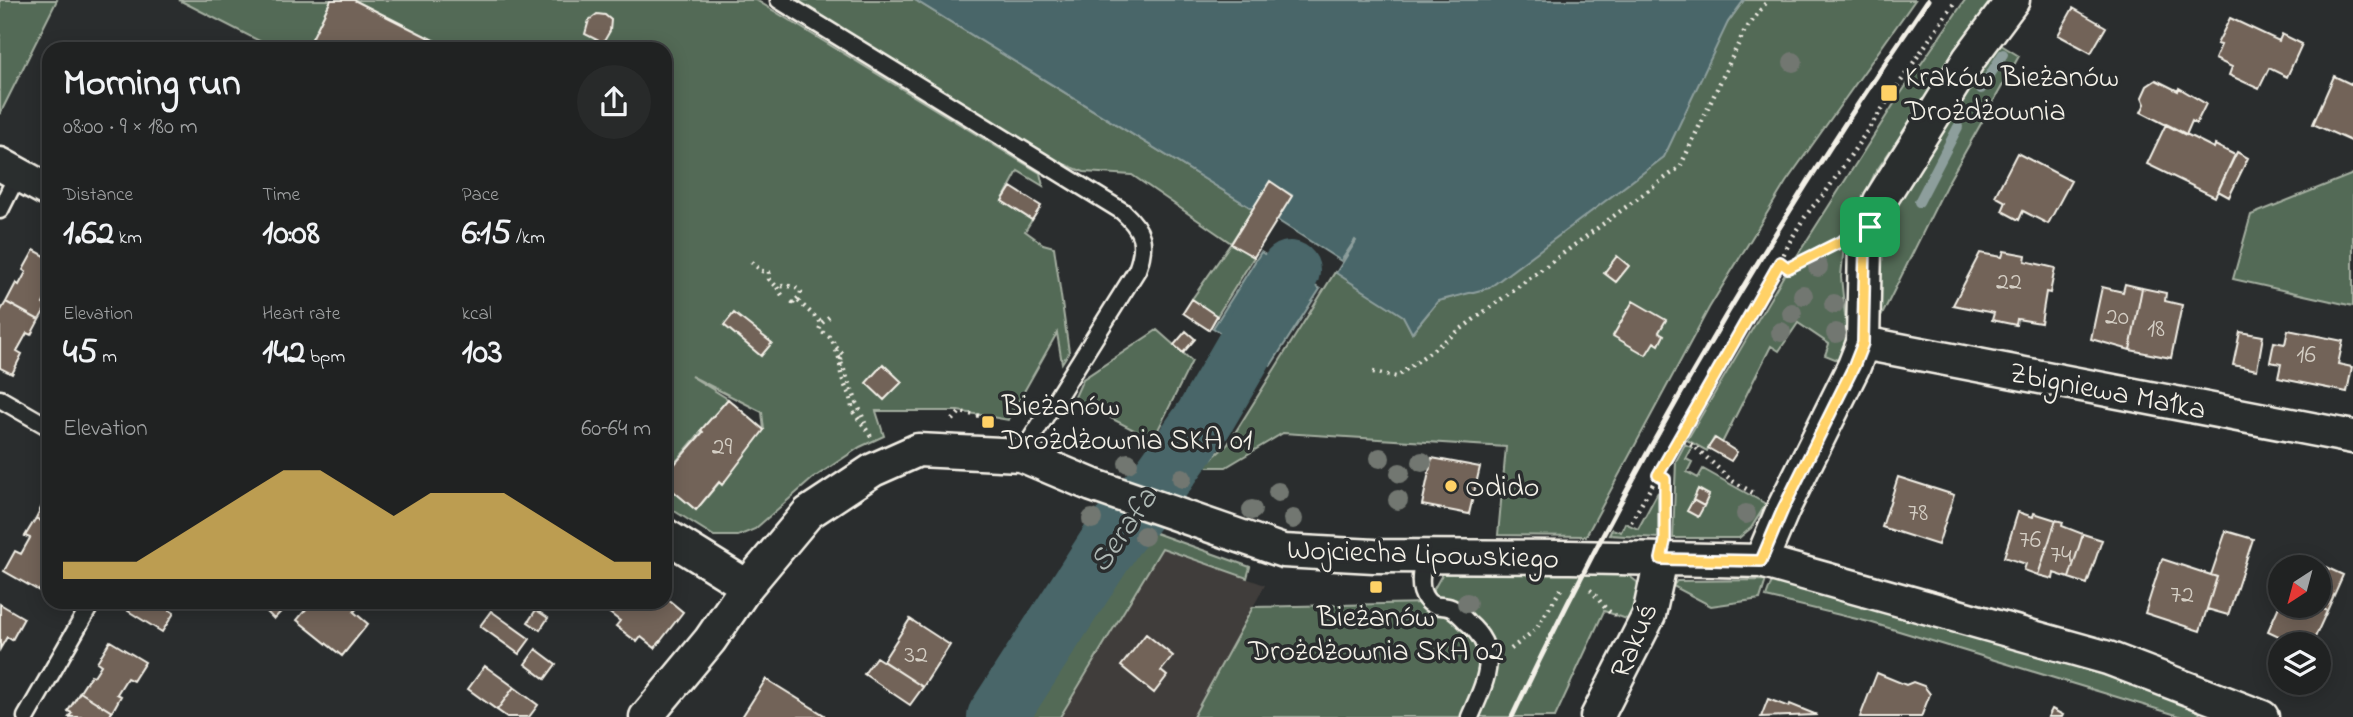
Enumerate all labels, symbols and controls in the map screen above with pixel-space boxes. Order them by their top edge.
text: Morning run [63,57,241,113]
place label: Kraków Bieżanów Drożdżownia [1904,57,2119,135]
button: share [577,65,651,139]
marker: Kraków Bieżanów Drożdżownia [1879,83,1899,103]
text: 08:00 · 9 × 180 m [63,111,197,144]
text: Distance [63,182,133,209]
text: Time [262,182,300,209]
text: Pace [462,182,499,209]
pin [1840,197,1900,257]
icon: arrive [1851,208,1889,246]
text: 1.62 [63,209,114,260]
text: 10:08 [262,209,320,260]
text: 6:15 [462,209,511,260]
text: km [114,225,142,252]
text: /km [511,225,545,252]
house number: 22 [1996,264,2022,302]
house number: 20 [2105,299,2129,337]
text: Elevation [63,301,133,328]
text: Heart rate [262,301,340,328]
text: kcal [462,301,492,328]
house number: 18 [2147,311,2165,349]
text: 45 [63,328,97,379]
text: 142 [262,328,305,379]
text: 103 [462,328,502,379]
house number: 16 [2296,337,2316,375]
text: m [97,344,117,371]
text: bpm [305,344,345,371]
street label: Zbigniewa Małka [2005,352,2209,434]
place label: Bieżanów Drożdżownia SKA 01 [1001,386,1252,464]
text: Elevation [63,413,148,446]
text: 60–64 m [581,413,651,446]
marker: Bieżanów Drożdżownia SKA 01 [980,414,996,430]
house number: 29 [712,429,733,467]
place label: Odido [1465,467,1539,511]
water label: Serafa [1079,478,1172,583]
marker: Odido [1443,478,1459,494]
house number: 78 [1908,495,1928,533]
house number: 76 [2019,522,2041,560]
street label: Wojciecha Lipowskiego [1286,529,1560,583]
house number: 74 [2050,537,2072,575]
north arrow [2268,555,2331,618]
map controls [2268,555,2331,695]
house number: 72 [2170,577,2194,615]
marker: Bieżanów Drożdżownia SKA 02 [1368,579,1384,595]
place label: Bieżanów Drożdżownia SKA 02 [1247,597,1504,675]
street label: Rakuś [1600,597,1671,686]
button: layers [2268,632,2331,695]
house number: 32 [904,637,928,675]

